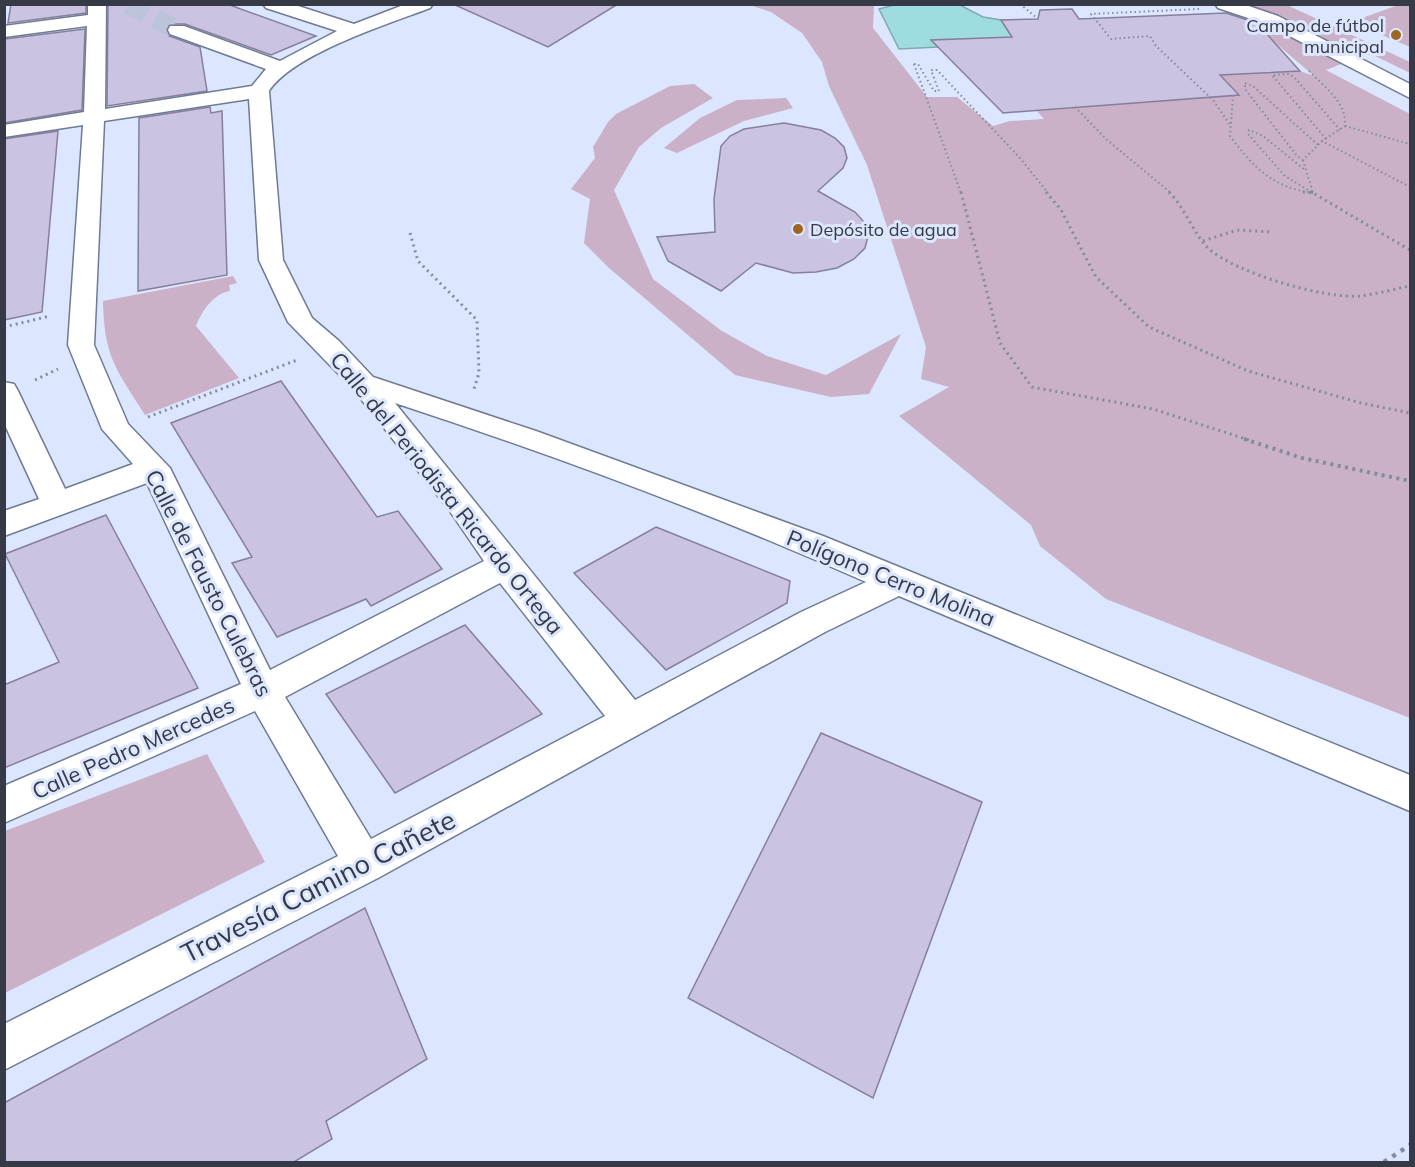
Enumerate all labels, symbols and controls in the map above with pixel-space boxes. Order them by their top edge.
place label: Campo de fútbol municipal [1246,14,1384,58]
marker: Campo de fútbol municipal [1389,28,1403,42]
place label: Depósito de agua [810,218,957,241]
marker: Depósito de agua [791,222,805,236]
street label: Calle del Periodista Ricardo Ortega [324,346,570,640]
street label: Calle de Fausto Culebras [139,465,279,701]
street label: Polígono Cerro Molina [783,523,999,633]
street label: Calle Pedro Mercedes [27,691,239,805]
street label: Travesía Camino Cañete [175,802,461,970]

